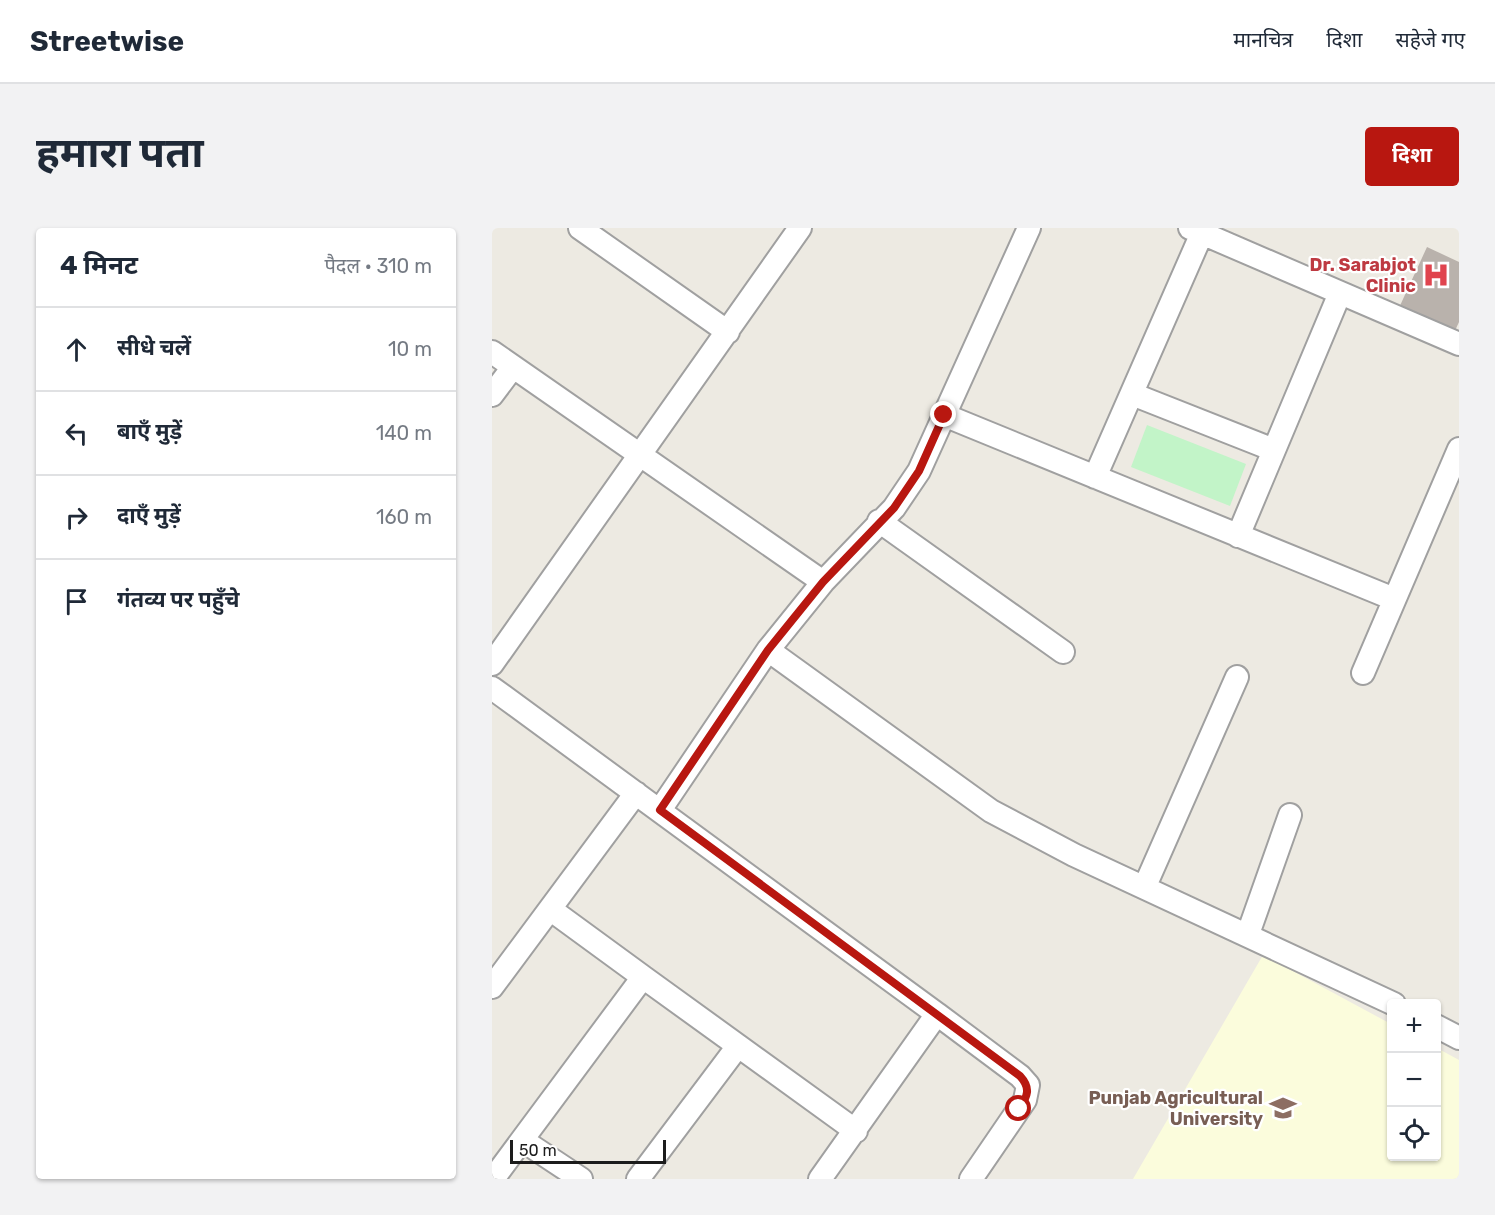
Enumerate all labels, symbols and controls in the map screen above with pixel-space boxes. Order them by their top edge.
text: Streetwise [30,25,184,58]
text: मानचित्र [1233,27,1293,52]
text: दिशा [1326,27,1362,52]
text: सहेजे गए [1395,27,1465,52]
button: दिशा [1365,127,1459,186]
text: हमारा पता [36,128,204,178]
text: 4 मिनट [60,250,138,281]
text: पैदल · 310 m [324,254,432,278]
place label: Dr. Sarabjot Clinic [1310,254,1416,297]
hospital icon: Dr. Sarabjot Clinic [1421,260,1451,290]
icon: ahead [60,333,93,366]
text: सीधे चलें [117,334,191,361]
text: 10 m [388,337,432,361]
route end [930,401,956,427]
icon: left [60,417,93,450]
text: बाएँ मुड़ें [117,418,182,445]
text: 140 m [376,421,432,445]
icon: right [60,501,93,534]
text: दाएँ मुड़ें [117,502,181,529]
text: 160 m [376,505,432,529]
icon: arrive [60,585,93,618]
text: गंतव्य पर पहुँचे [117,586,239,613]
map controls [1387,999,1441,1161]
button: + [1387,999,1441,1053]
button: − [1387,1053,1441,1107]
place label: Punjab Agricultural University [1088,1087,1263,1130]
school or university icon: Punjab Agricultural University [1268,1093,1298,1123]
route start [1005,1095,1031,1121]
button: locate [1387,1107,1441,1161]
scale bar [510,1137,666,1164]
text: 50 m [519,1141,557,1160]

